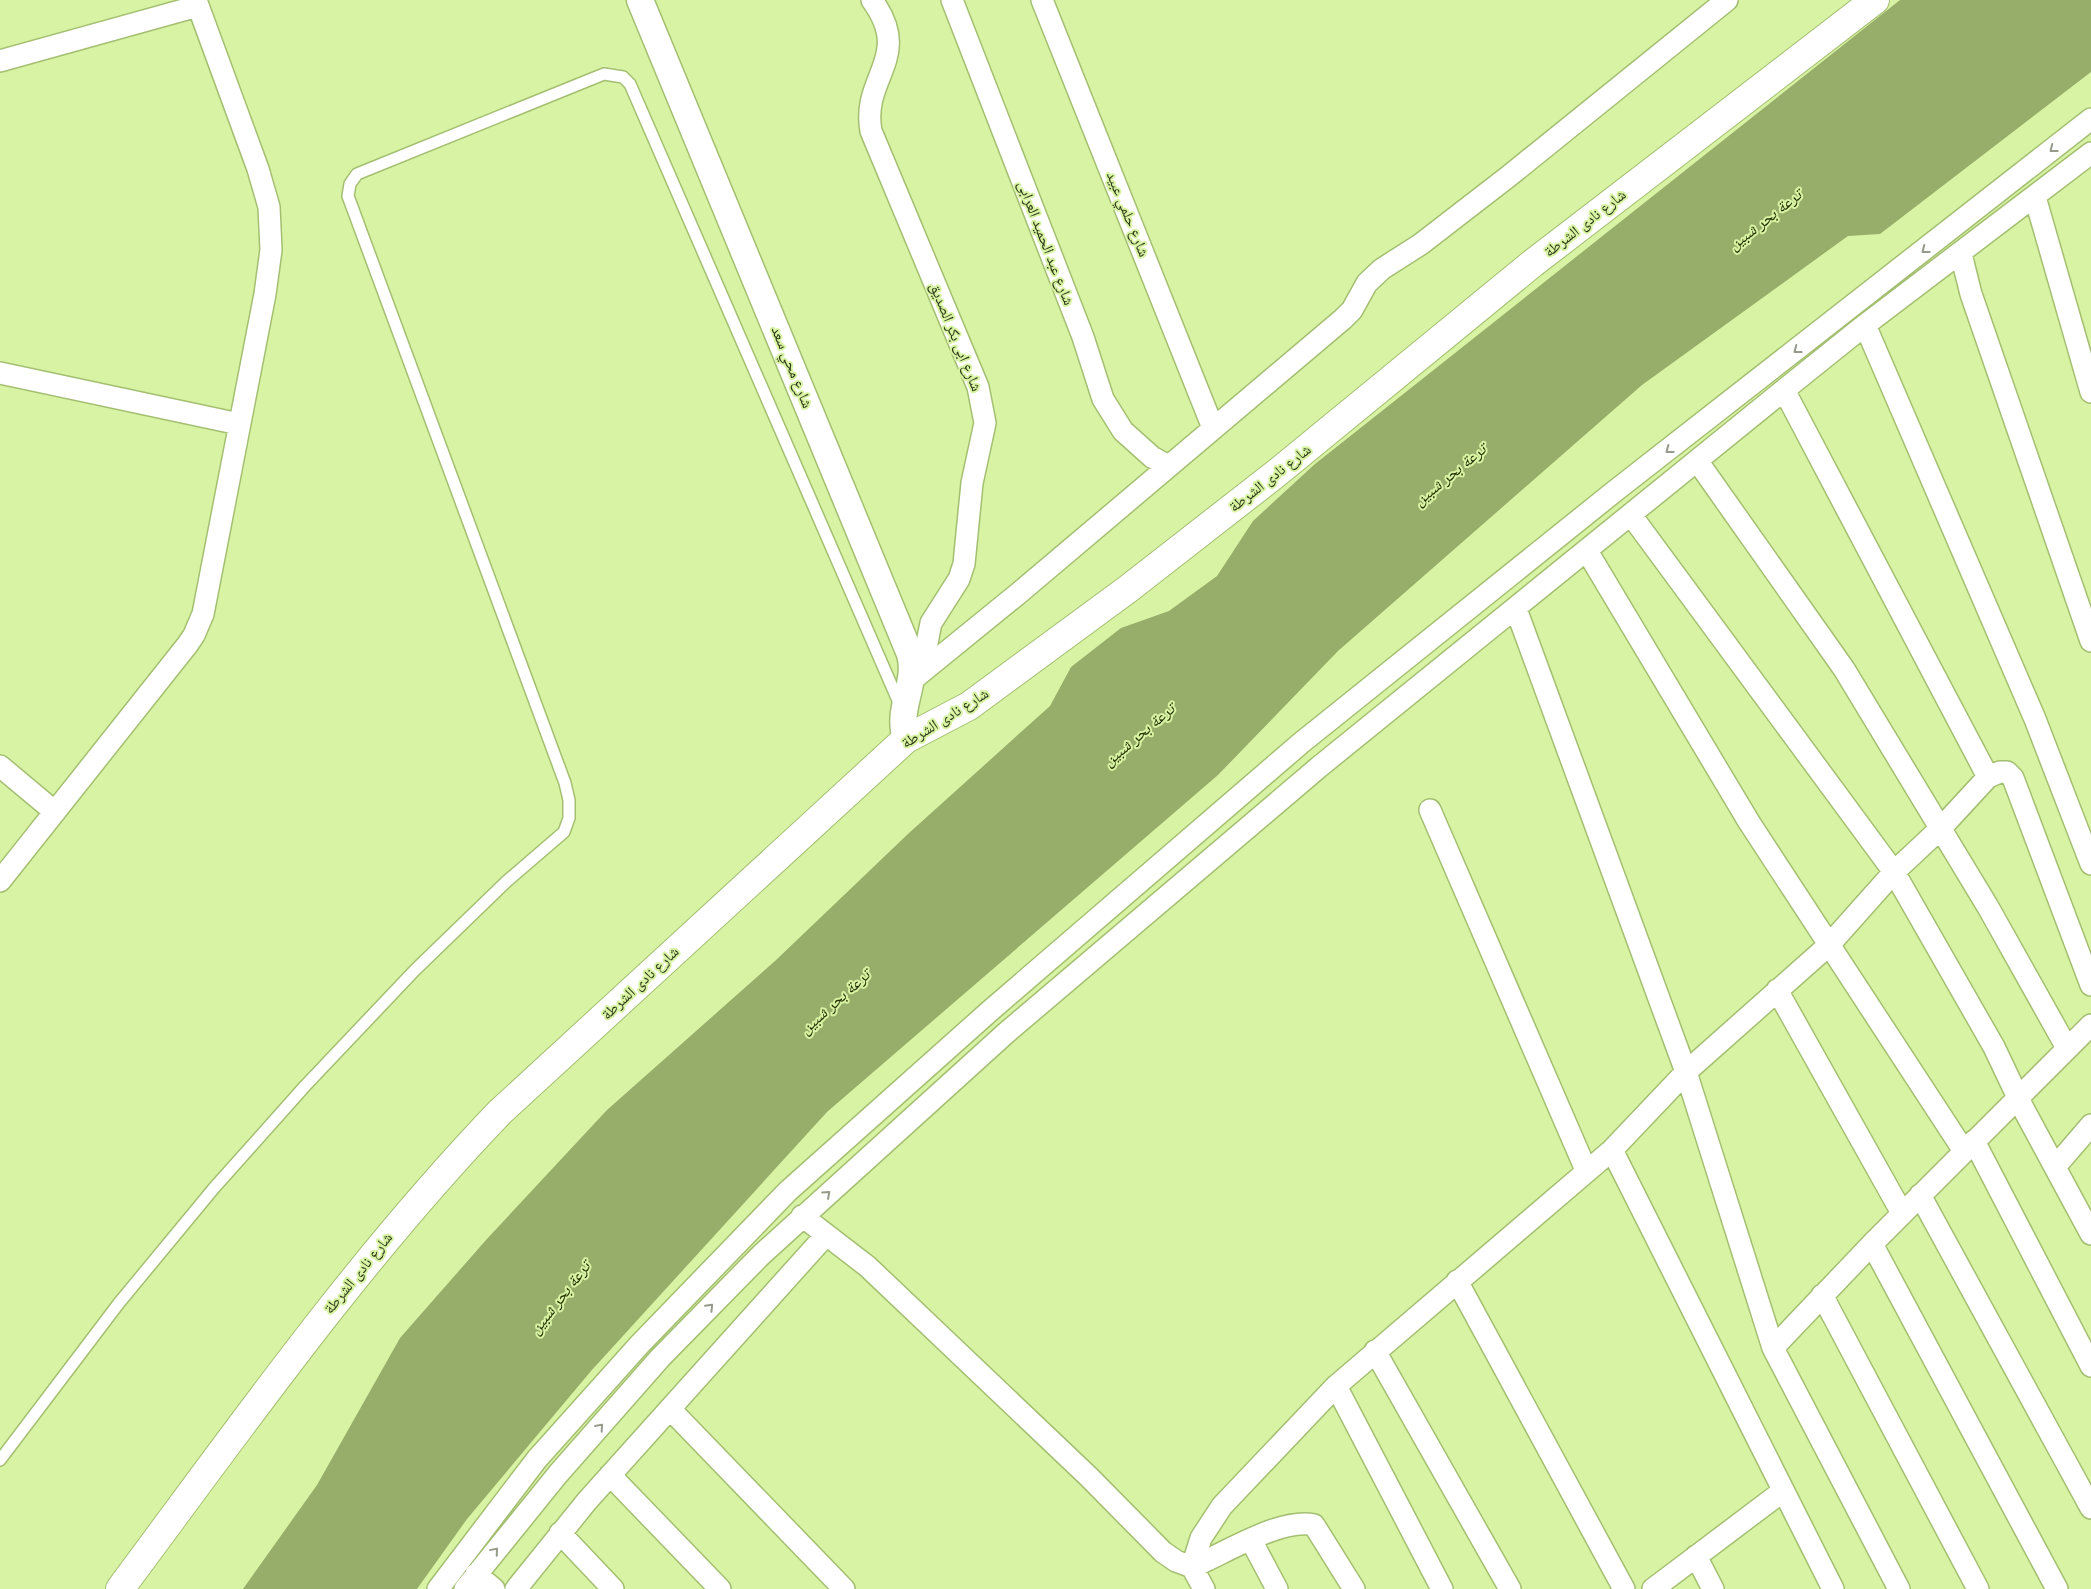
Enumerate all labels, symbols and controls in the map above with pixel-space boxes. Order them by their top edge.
one-way arrow [2050,144,2059,152]
street label: شارع حلمي عبيد [1100,169,1153,260]
street label: شارع عبد الحميد العرابى [1013,178,1078,308]
water label: ترعة بحر شبين [1724,183,1808,255]
street label: شارع نادى الشرطة [1540,185,1630,261]
one-way arrow [1922,244,1931,252]
street label: شارع ابى بكر الصديق [925,280,986,394]
street label: شارع محي سعد [765,323,817,412]
one-way arrow [1793,344,1803,353]
water label: ترعة بحر شبين [1410,438,1493,510]
street label: شارع نادى الشرطة [1225,440,1315,516]
one-way arrow [1665,444,1675,453]
street label: شارع نادى الشرطة [898,684,992,753]
water label: ترعة بحر شبين [1099,697,1181,771]
street label: شارع نادى الشرطة [598,943,683,1024]
water label: ترعة بحر شبين [796,963,877,1039]
one-way arrow [821,1191,830,1200]
street label: شارع نادى الشرطة [320,1229,397,1318]
water label: ترعة بحر شبين [525,1255,597,1339]
one-way arrow [704,1304,713,1313]
one-way arrow [594,1423,603,1432]
one-way arrow [489,1548,497,1557]

